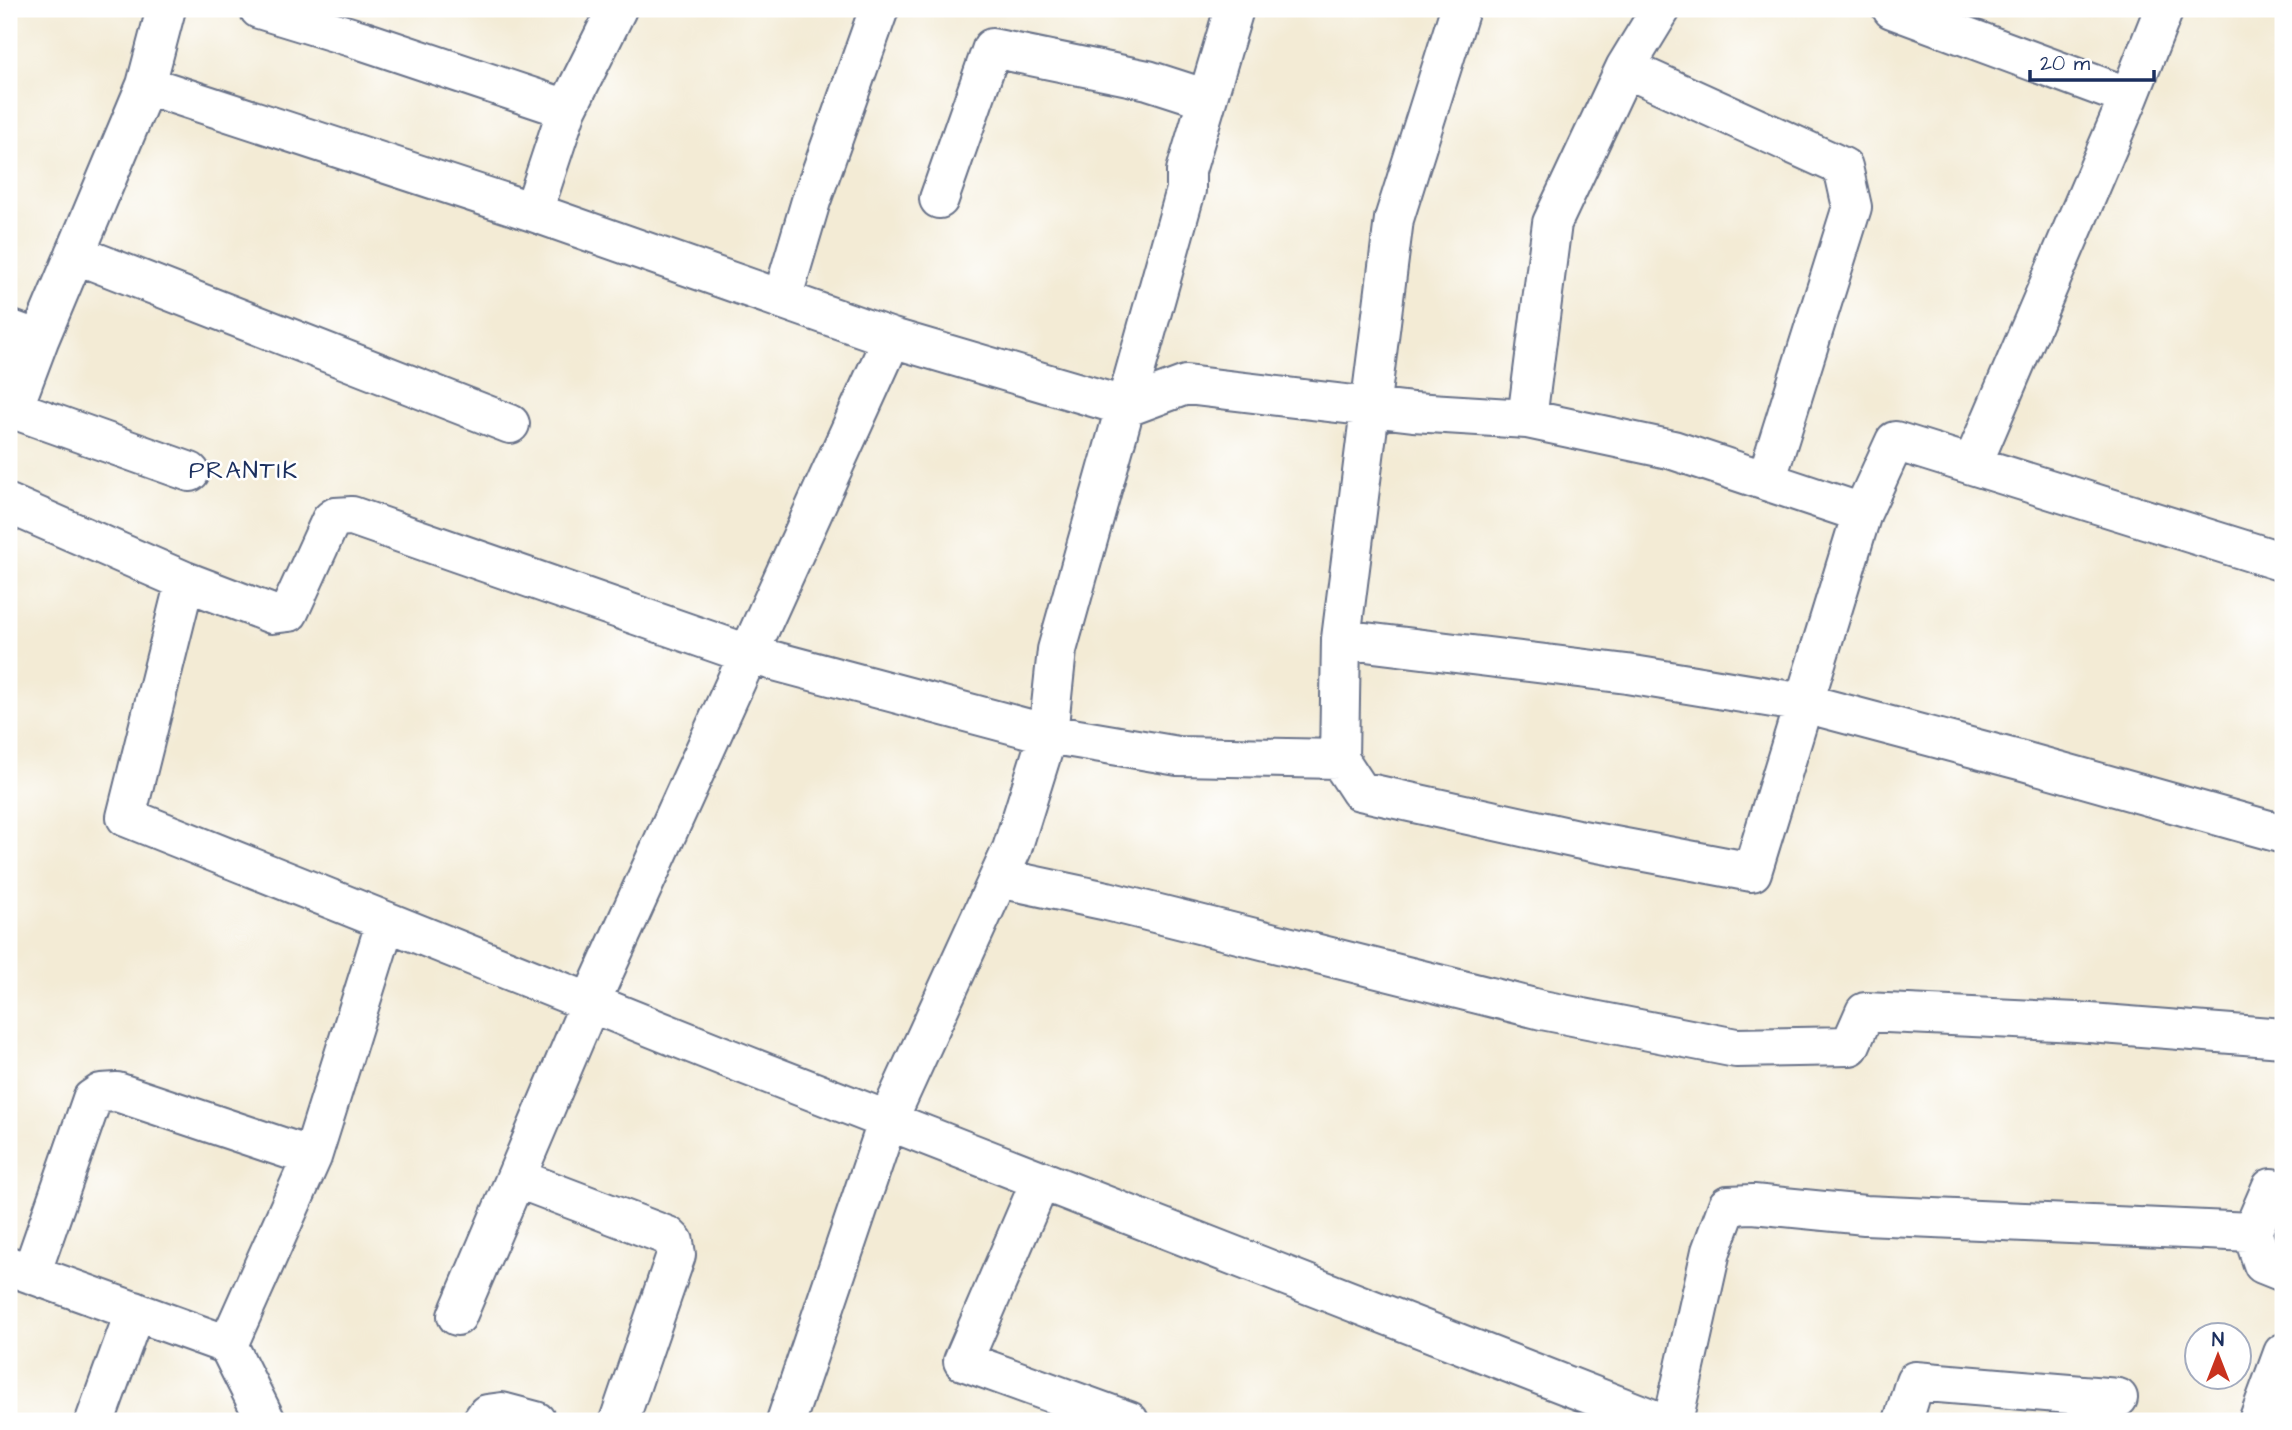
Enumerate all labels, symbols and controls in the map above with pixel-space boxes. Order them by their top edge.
scale bar [2030,38,2154,82]
text: 20 m [2040,49,2091,78]
district label: PRANTIK [189,454,299,488]
north arrow [2184,1322,2254,1392]
text: N [2212,1327,2224,1354]

